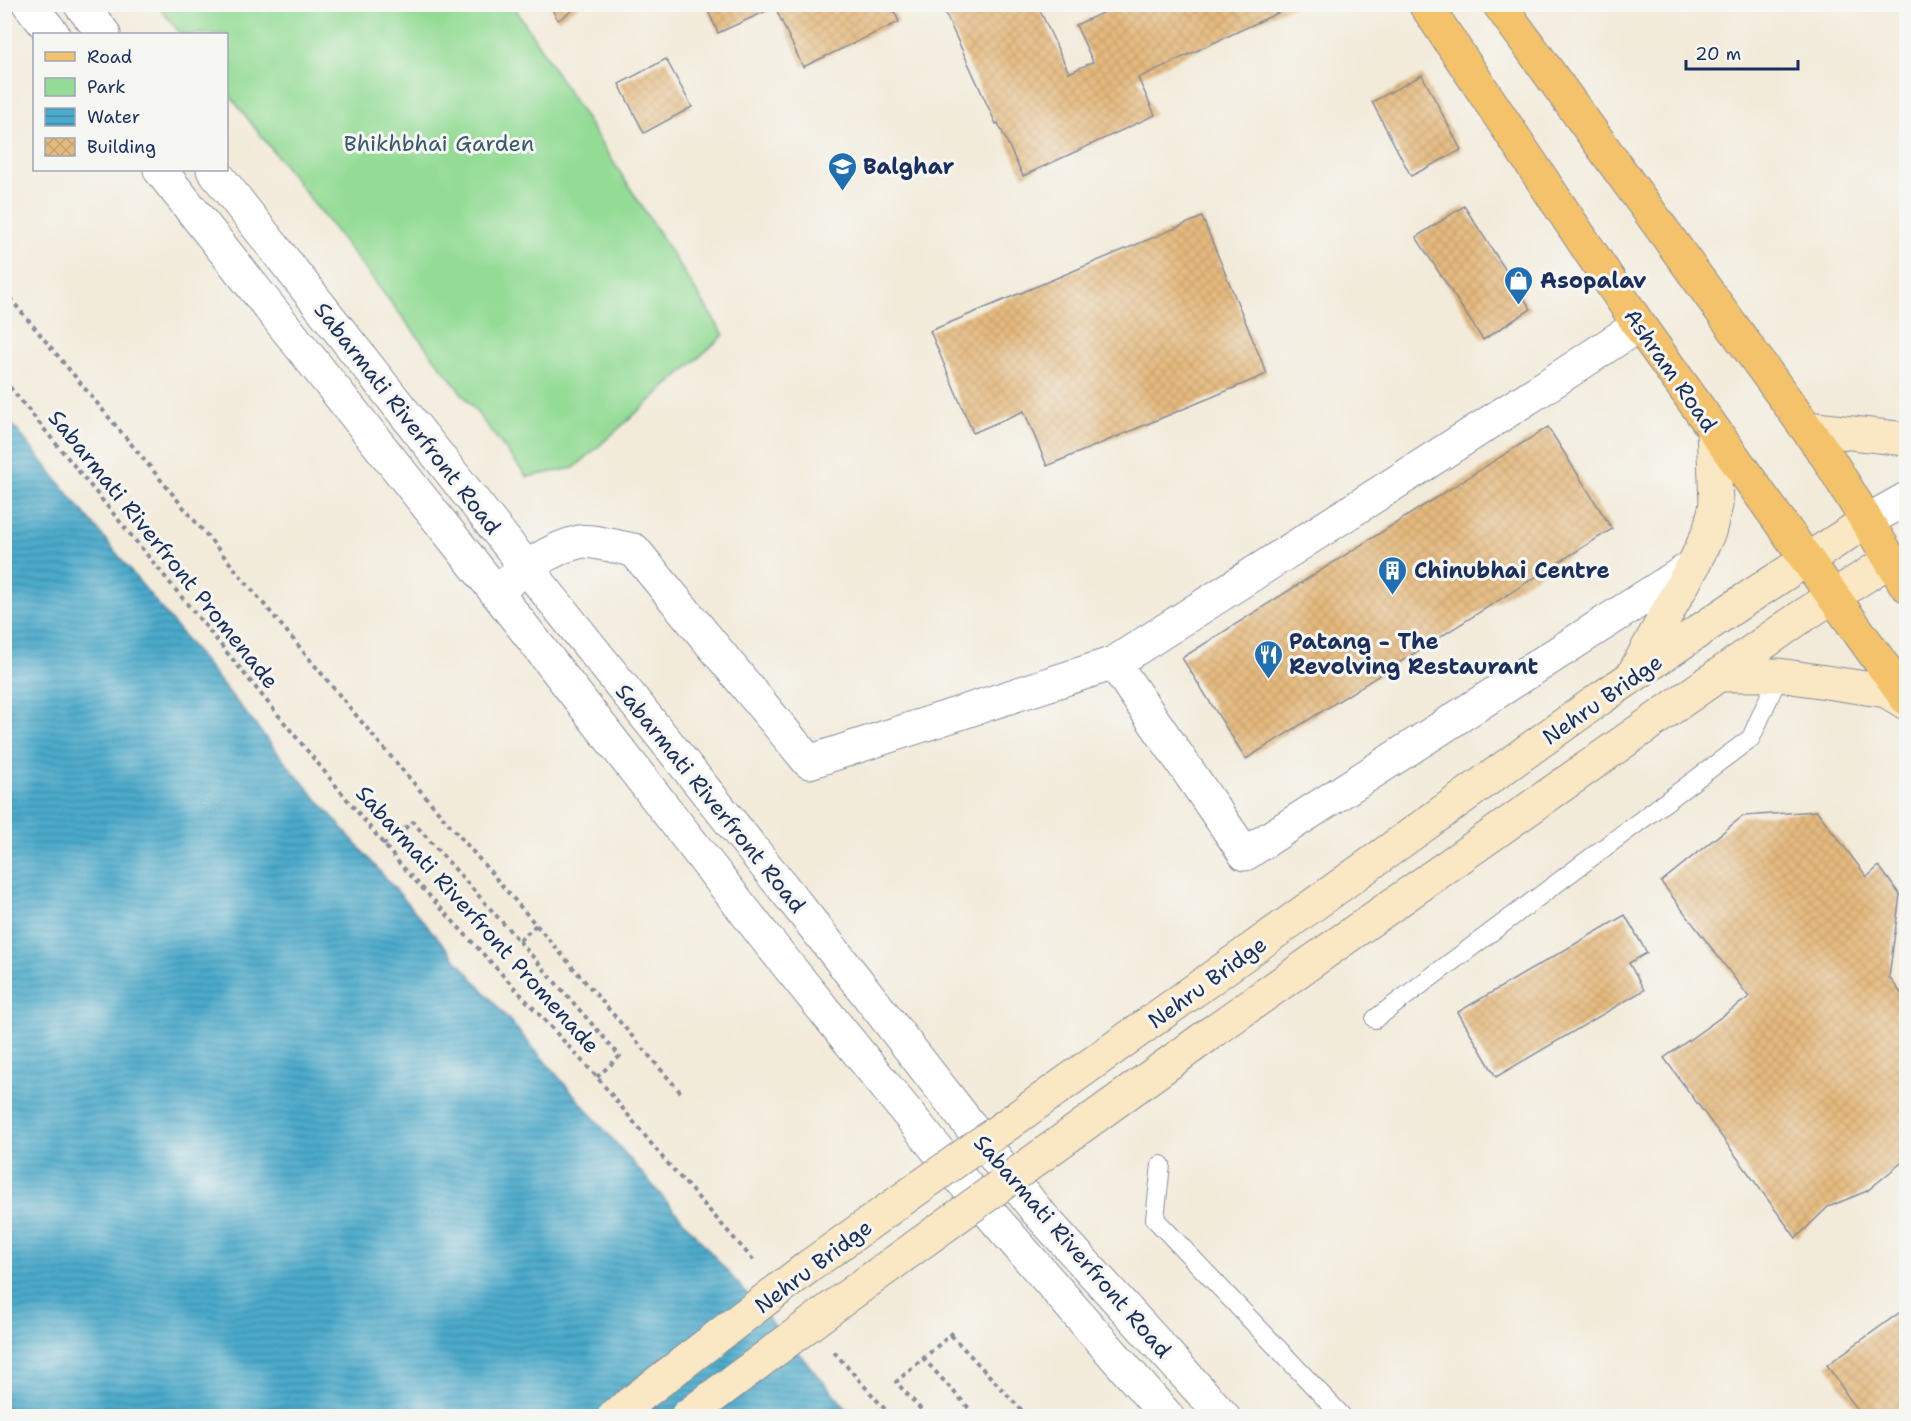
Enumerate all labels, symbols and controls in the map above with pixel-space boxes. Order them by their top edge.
legend [33,33,228,171]
scale bar [1686,33,1798,71]
text: 20 m [1695,42,1741,66]
text: Road [87,45,132,69]
text: Park [87,75,126,99]
text: Water [87,105,140,129]
park label: Bhikhbhai Garden [344,129,534,158]
text: Building [87,135,156,159]
school or university icon: Balghar [826,150,858,192]
place label: Balghar [863,152,954,181]
shop icon: Asopalav [1503,264,1535,306]
place label: Asopalav [1540,266,1646,295]
street label: Sabarmati Riverfront Road [308,296,507,540]
street label: Ashram Road [1617,303,1724,438]
street label: Sabarmati Riverfront Promenade [42,404,285,695]
building icon: Chinubhai Centre [1377,554,1409,596]
place label: Chinubhai Centre [1414,556,1610,585]
place label: Patang - The Revolving Restaurant [1289,627,1538,681]
restaurant icon: Patang - The Revolving Restaurant [1252,638,1284,680]
street label: Nehru Bridge [1537,647,1668,751]
street label: Sabarmati Riverfront Road [609,678,812,919]
street label: Sabarmati Riverfront Promenade [349,779,606,1059]
street label: Nehru Bridge [1142,930,1272,1035]
street label: Sabarmati Riverfront Road [968,1129,1178,1364]
street label: Nehru Bridge [749,1213,878,1320]

